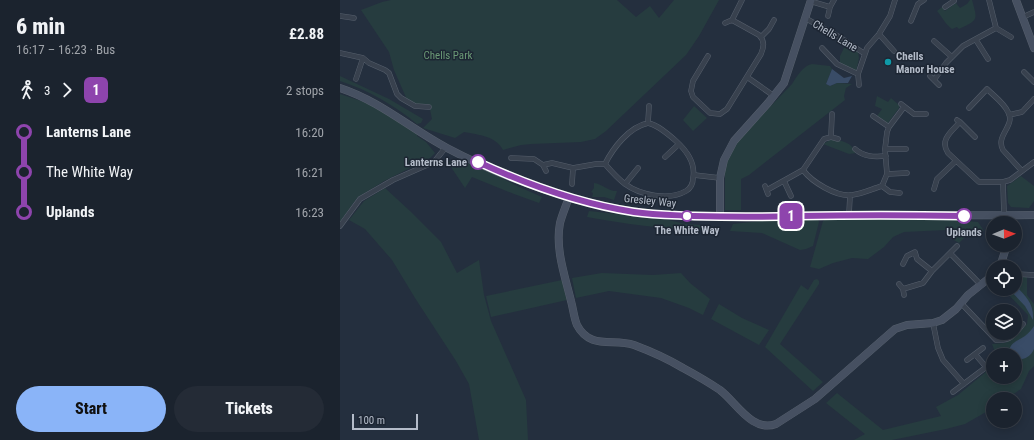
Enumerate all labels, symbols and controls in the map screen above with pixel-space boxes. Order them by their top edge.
text: 6 min [16,14,65,39]
street label: Chells Lane [810,17,860,55]
text: £2.88 [289,25,324,43]
text: 16:17 – 16:23 · Bus [16,42,115,57]
park label: Chells Park [424,49,472,62]
place label: Chells Manor House [896,50,954,76]
marker: Chells Manor House [883,57,893,67]
icon: walk [16,79,38,101]
icon: forward [56,79,78,101]
text: 1 [92,82,100,98]
text: 3 [44,83,50,98]
text: 2 stops [286,83,324,98]
text: Lanterns Lane [46,123,131,141]
text: 16:20 [295,125,324,140]
marker: Lanterns Lane [470,154,486,170]
place label: Lanterns Lane [405,156,467,169]
text: The White Way [46,163,133,181]
text: 16:21 [295,165,324,180]
street label: Gresley Way [623,192,677,210]
text: Uplands [46,203,94,221]
line badge: 1 [778,203,804,229]
text: 16:23 [295,205,324,220]
text: 1 [787,208,795,224]
marker: Uplands [956,208,972,224]
marker: The White Way [681,210,693,222]
north arrow [986,216,1022,252]
map controls [986,216,1022,428]
place label: The White Way [655,224,720,237]
place label: Uplands [946,226,982,239]
button: locate [986,260,1022,296]
button: layers [986,304,1022,340]
button: + [986,348,1022,384]
button: Start [16,386,166,432]
button: Tickets [174,386,324,432]
button: − [986,392,1022,428]
scale bar [352,412,418,431]
text: 100 m [358,414,385,427]

